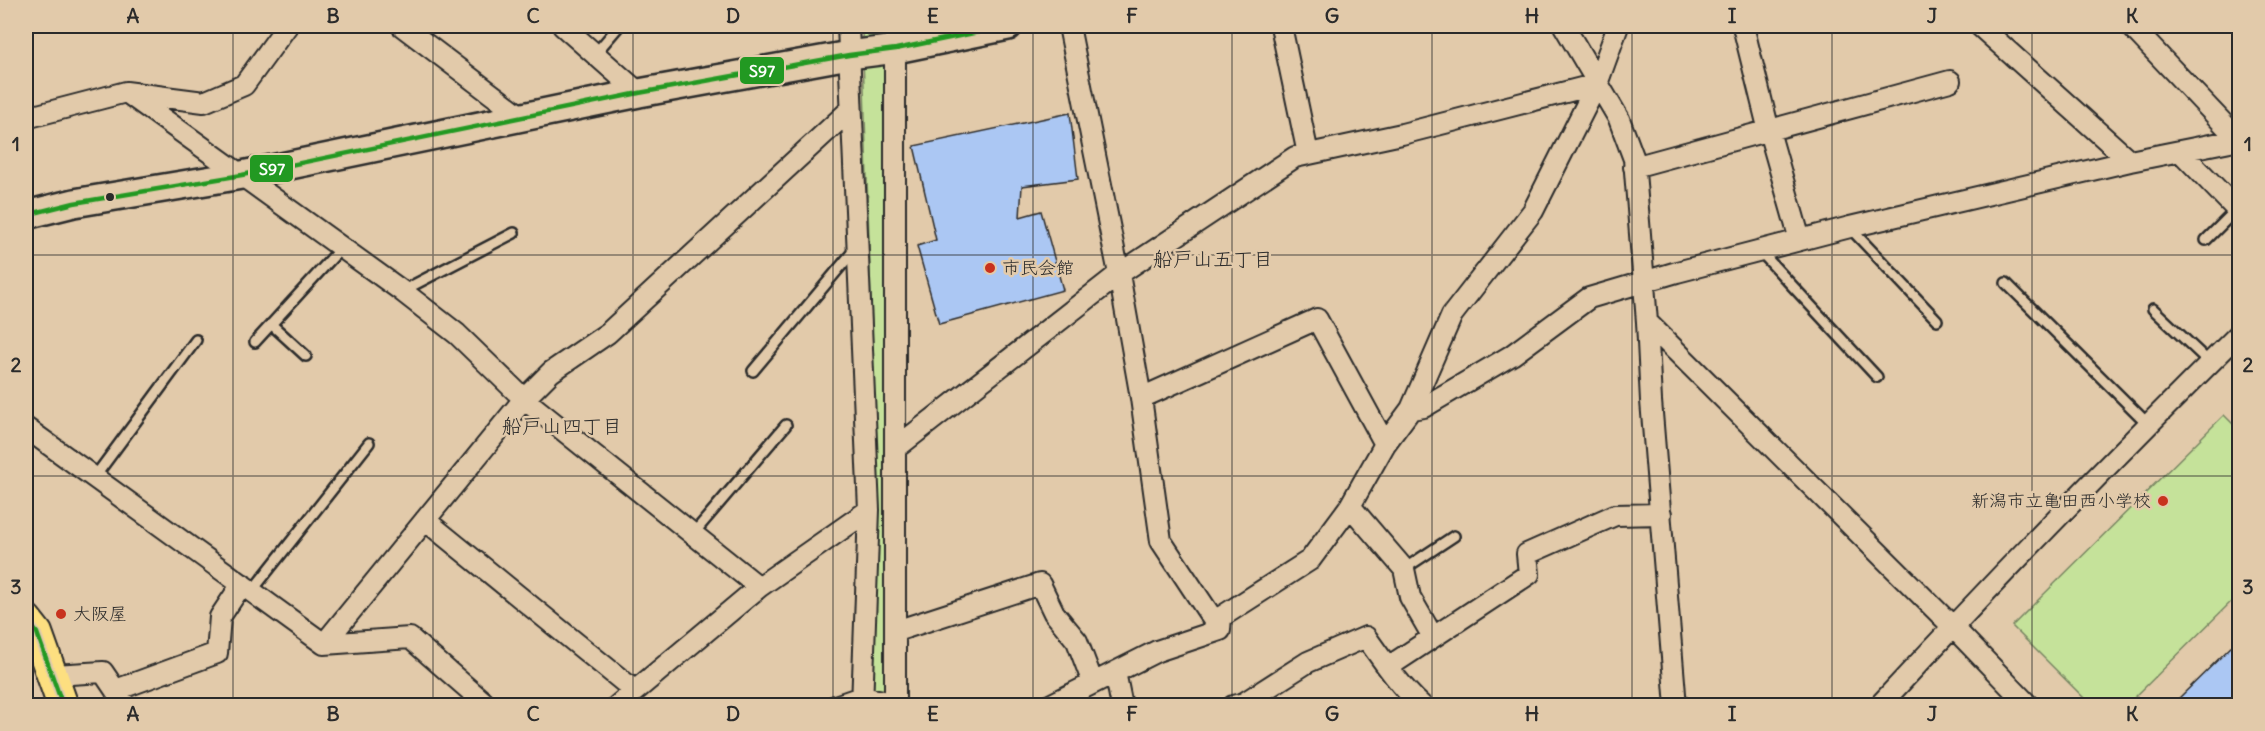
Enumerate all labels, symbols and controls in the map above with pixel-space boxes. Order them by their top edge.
text: A [127,3,140,28]
text: B [326,3,340,28]
text: C [526,3,540,28]
text: D [726,3,740,28]
text: E [927,3,939,28]
text: F [1126,3,1138,28]
text: G [1325,3,1339,28]
text: H [1525,3,1539,28]
text: I [1728,3,1737,28]
text: J [1927,3,1938,28]
text: K [2126,3,2139,28]
line badge: S97 [739,56,785,85]
text: S97 [749,61,775,81]
text: 1 [12,131,20,156]
text: 1 [2244,131,2252,156]
line badge: S97 [249,154,294,183]
text: S97 [259,159,285,179]
unlabelled marker [104,191,116,203]
district label: 船戸山五丁目 [1153,246,1273,271]
place label: 市民会館 [1002,256,1074,279]
marker: 市民会館 [983,261,997,275]
text: 2 [11,352,22,377]
text: 2 [2243,352,2254,377]
district label: 船戸山四丁目 [502,413,622,438]
place label: 新潟市立亀田西小学校 [1971,489,2151,512]
marker: 新潟市立亀田西小学校 [2156,494,2170,508]
text: 3 [10,574,22,599]
text: 3 [2242,574,2254,599]
place label: 大阪屋 [73,602,127,625]
marker: 大阪屋 [54,607,68,621]
text: A [127,701,140,726]
text: B [326,701,340,726]
text: C [526,701,540,726]
text: D [726,701,740,726]
text: E [927,701,939,726]
text: F [1126,701,1138,726]
text: G [1325,701,1339,726]
text: H [1525,701,1539,726]
text: I [1728,701,1737,726]
text: J [1927,701,1938,726]
text: K [2126,701,2139,726]

